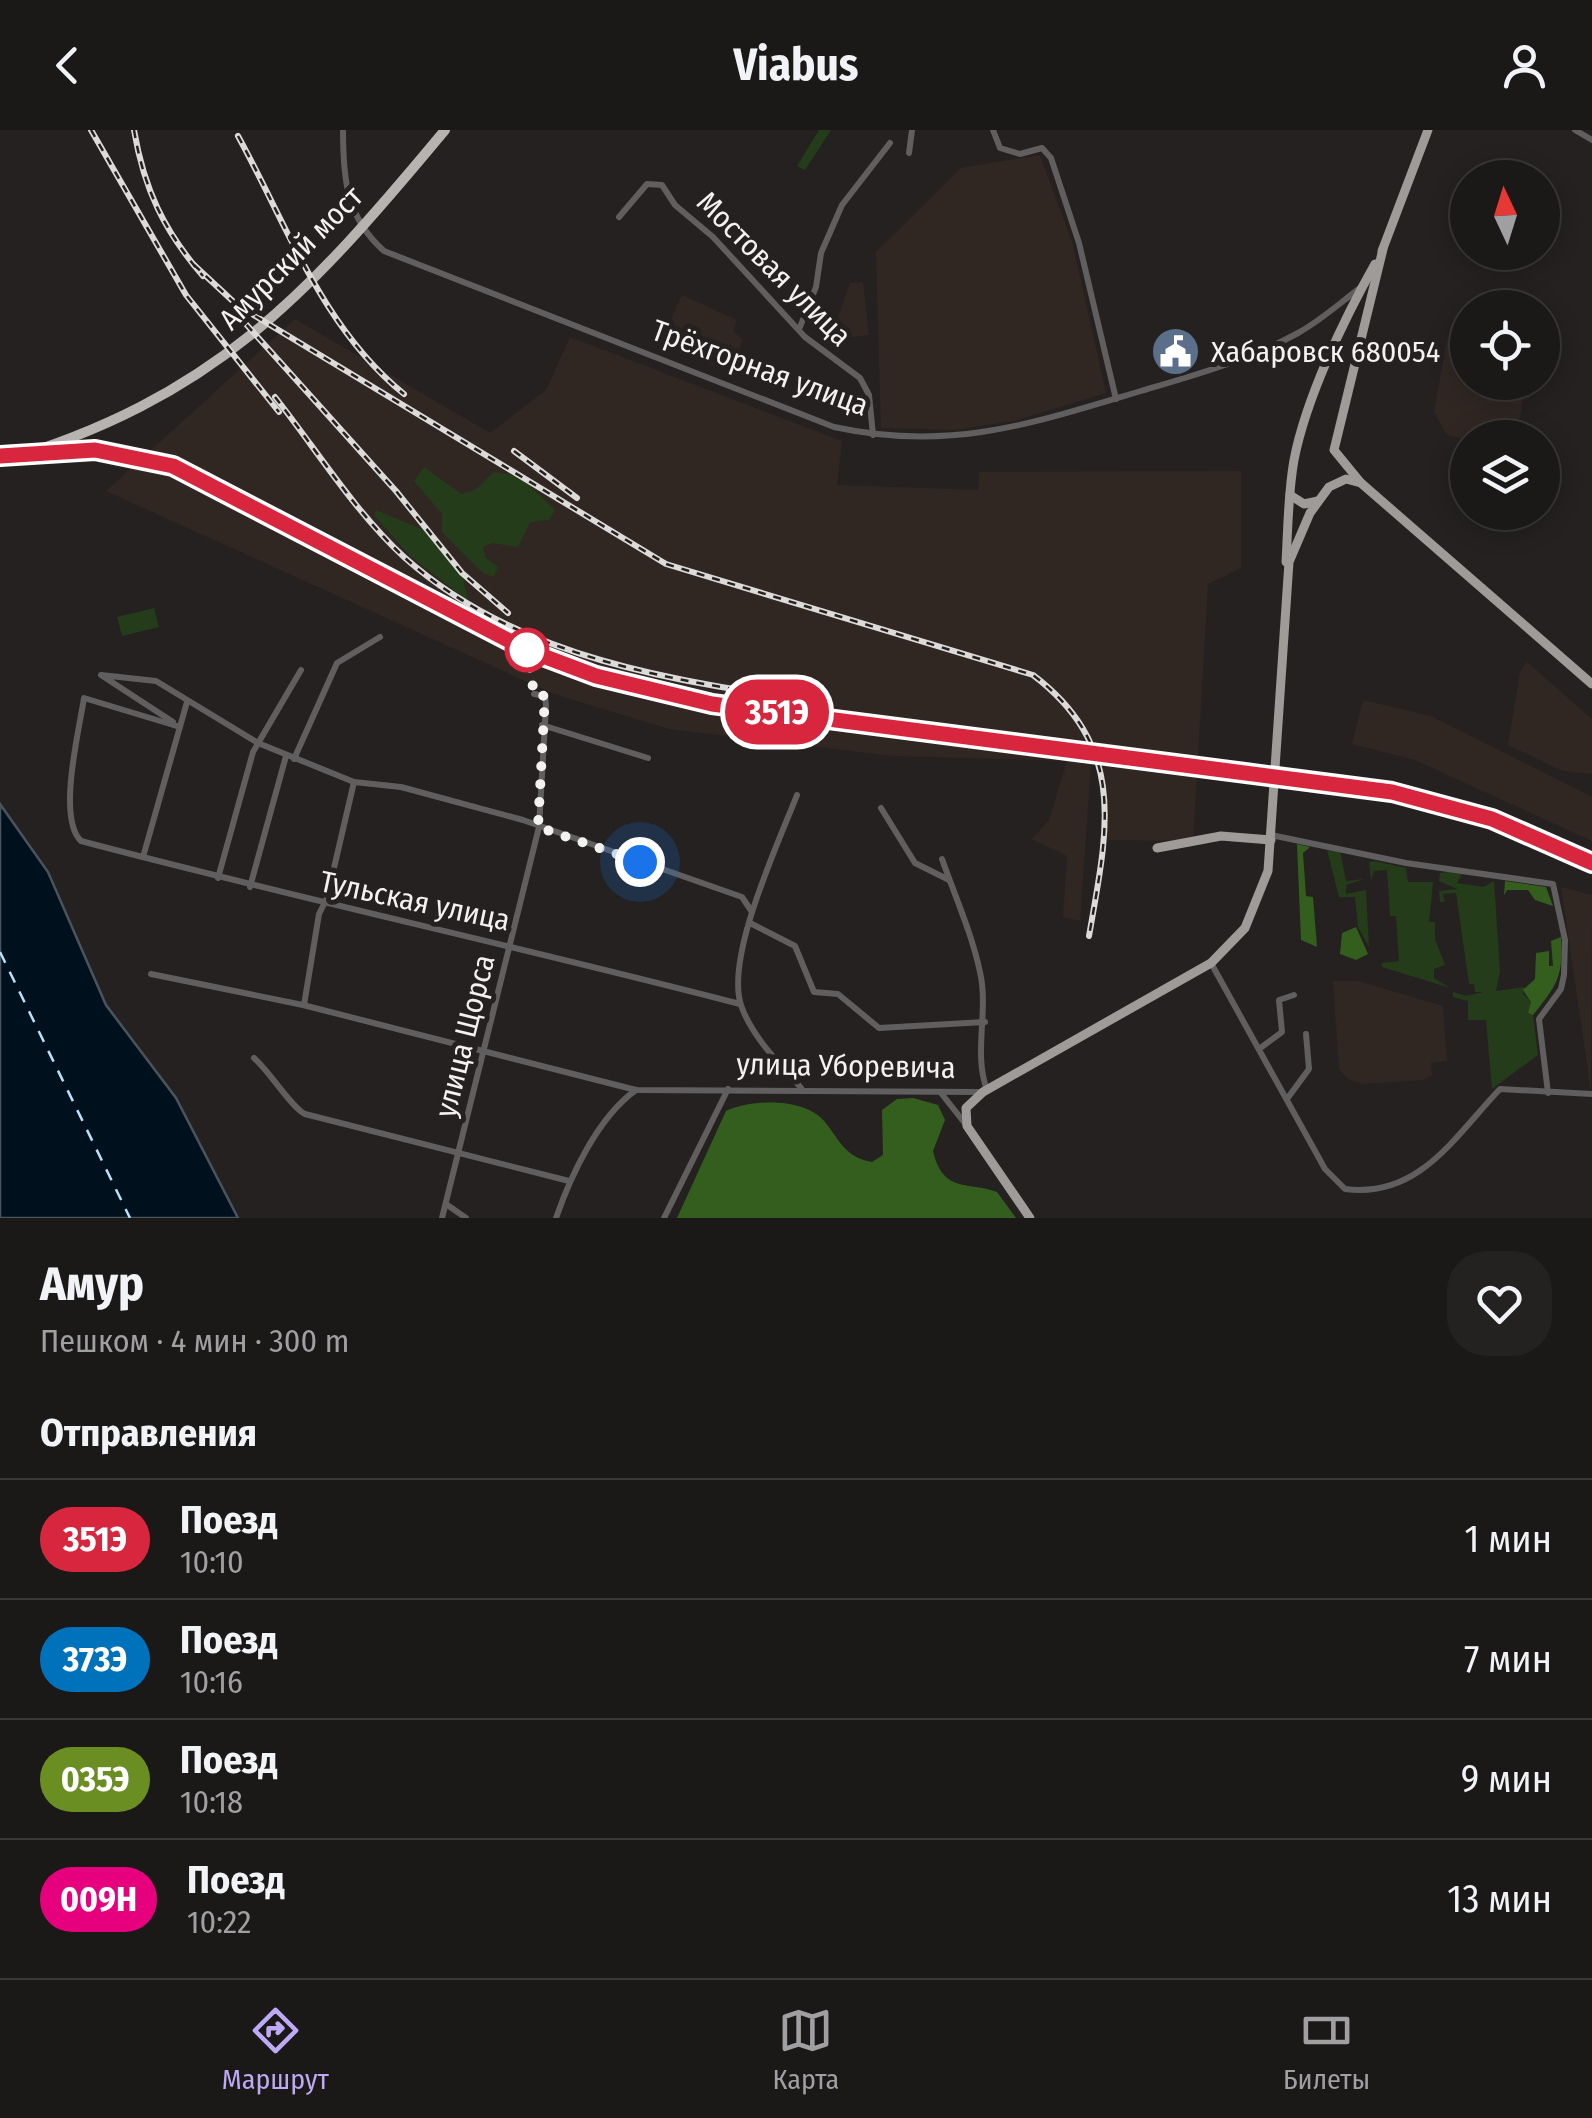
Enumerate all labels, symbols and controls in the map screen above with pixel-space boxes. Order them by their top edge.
icon: back [40,38,95,93]
text: Viabus [733,38,859,92]
icon: person [1497,38,1552,93]
north arrow [1450,160,1560,270]
map controls [1450,160,1560,530]
street label: Амурский мост [212,178,371,337]
street label: Мостовая улица [689,184,859,354]
button: locate [1450,290,1560,400]
street label: Трёхгорная улица [647,312,873,424]
public building icon: Хабаровск 680054 [1150,326,1202,378]
place label: Хабаровск 680054 [1211,334,1440,370]
button: layers [1450,420,1560,530]
unlabelled marker [506,629,548,671]
line badge: 351Э [707,680,847,744]
text: 351Э [745,691,809,733]
your location [615,837,665,887]
street label: Тульская улица [317,863,513,939]
street label: улица Щорса [427,951,503,1121]
street label: улица Уборевича [736,1046,956,1086]
button: heart [1447,1251,1552,1356]
text: Амур [40,1255,144,1313]
text: Пешком · 4 мин · 300 m [40,1322,349,1360]
text: Отправления [40,1410,257,1456]
text: Поезд [180,1497,278,1543]
text: 1 мин [1464,1516,1552,1562]
text: 351Э [63,1518,127,1560]
text: 10:10 [180,1543,244,1581]
text: Поезд [180,1617,278,1663]
text: 7 мин [1464,1636,1552,1682]
text: 373Э [63,1638,127,1680]
text: 10:16 [180,1663,243,1701]
text: Поезд [180,1737,278,1783]
text: 9 мин [1461,1756,1552,1802]
text: 035Э [61,1758,129,1800]
text: 10:18 [180,1783,243,1821]
text: Поезд [187,1857,285,1903]
text: 13 мин [1447,1876,1552,1922]
text: 009Н [60,1878,137,1920]
text: 10:22 [187,1903,251,1941]
tab: Маршрут [222,2003,329,2096]
tab: Карта [773,2003,839,2096]
tab: Билеты [1283,2003,1370,2096]

